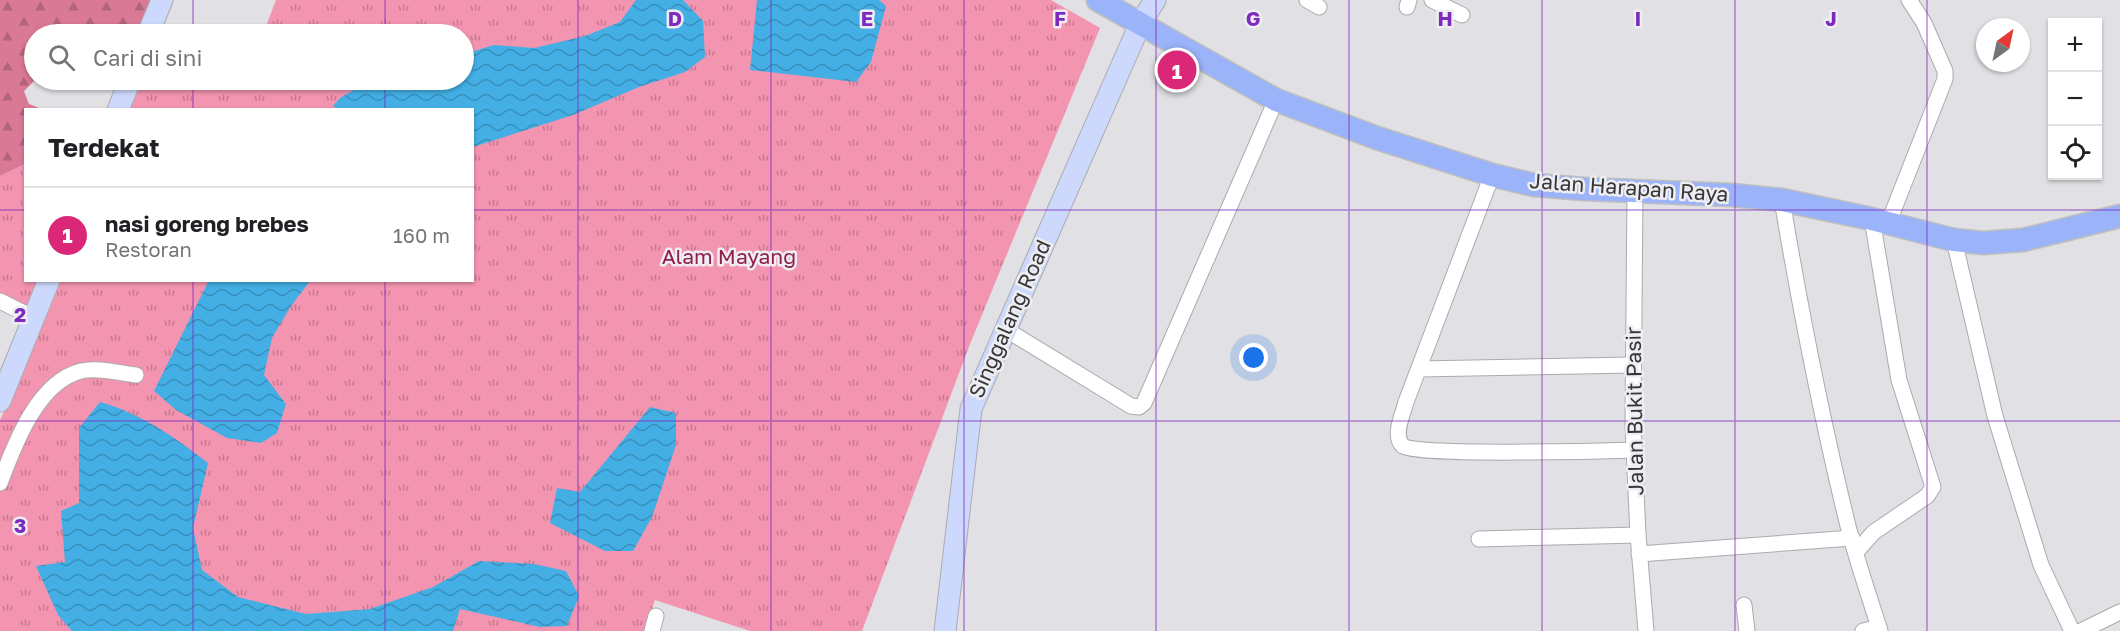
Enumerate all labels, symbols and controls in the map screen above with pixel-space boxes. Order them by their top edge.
text: D [668,6,682,30]
text: E [861,6,873,30]
text: F [1054,6,1066,30]
text: G [1246,6,1260,30]
text: H [1437,6,1453,30]
text: I [1635,6,1641,30]
text: J [1825,6,1837,30]
north arrow [1976,18,2030,72]
map controls [2048,18,2102,180]
button: + [2048,18,2102,72]
search box [24,24,474,90]
icon: search [45,41,78,74]
text: Cari di sini [93,44,202,71]
pin: 1 [1158,48,1196,92]
button: − [2048,72,2102,126]
button: locate [2048,126,2102,180]
text: Terdekat [48,132,160,163]
street label: Jalan Harapan Raya [1529,167,1729,207]
text: nasi goreng brebes [105,210,309,237]
text: 1 [62,223,73,247]
text: 160 m [393,223,450,247]
street label: Singgalang Road [962,235,1056,402]
text: Restoran [105,237,192,261]
park label: Alam Mayang [662,243,796,269]
text: 2 [14,302,26,326]
street label: Jalan Bukit Pasir [1620,327,1648,496]
your location [1239,343,1268,372]
text: 3 [14,513,26,537]

